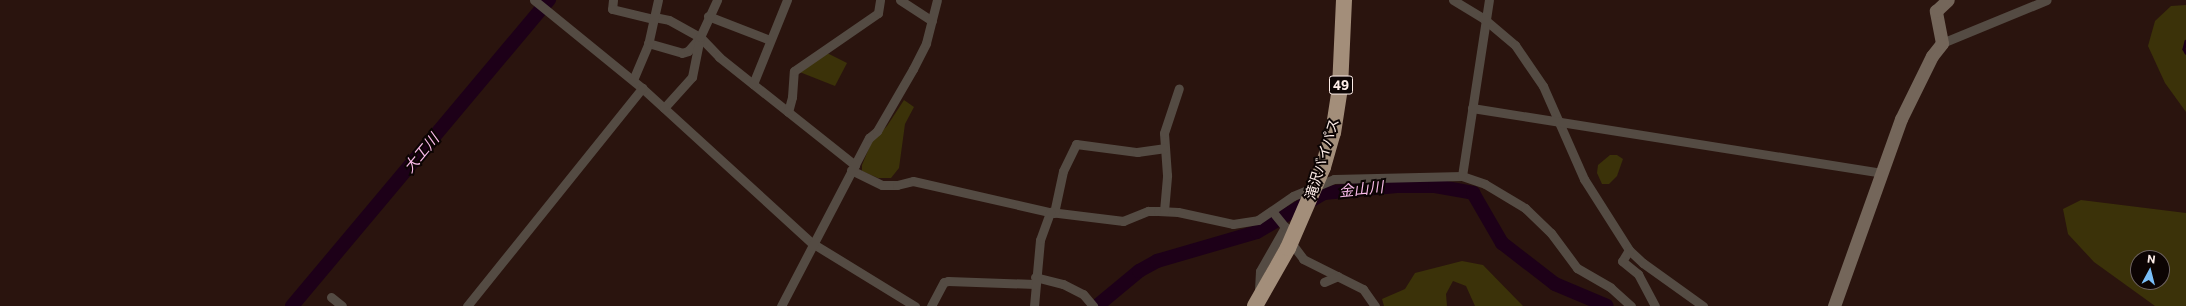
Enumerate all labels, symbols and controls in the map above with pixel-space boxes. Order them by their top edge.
road number: 49 [1329,74,1353,96]
street label: 滝沢バイパス [1302,116,1342,202]
water label: 大工川 [400,130,442,176]
water label: 金山川 [1338,178,1384,200]
north arrow [2130,250,2170,290]
text: N [2146,252,2156,266]

